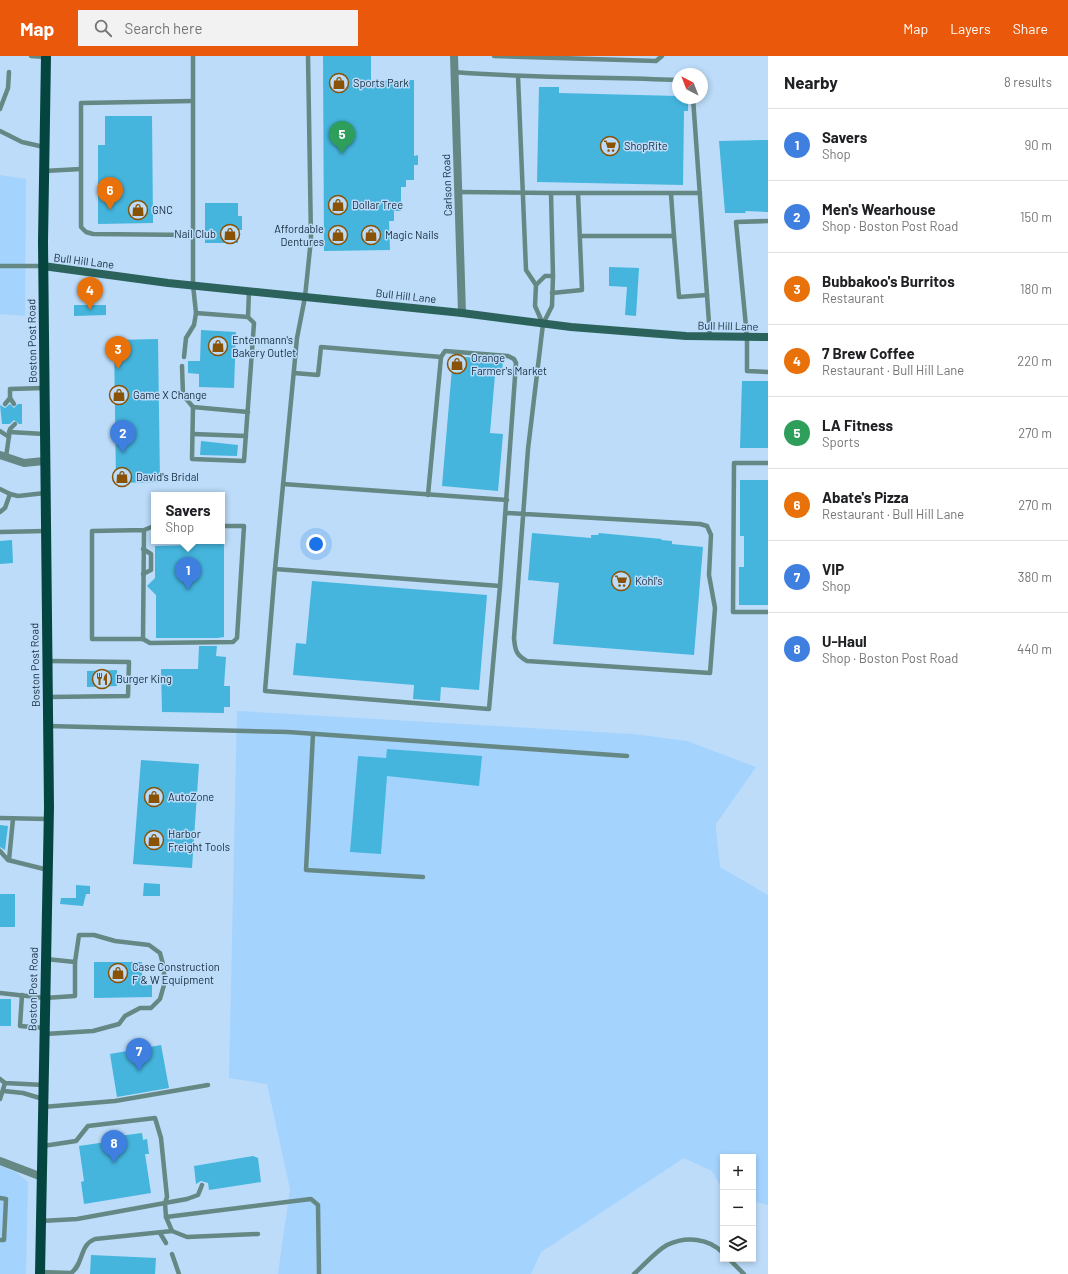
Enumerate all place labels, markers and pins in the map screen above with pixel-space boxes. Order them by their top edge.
shop icon: Sports Park [328,72,350,94]
place label: Sports Park [353,76,409,89]
pin: 5 [329,121,355,154]
supermarket icon: ShopRite [599,135,621,157]
place label: ShopRite [624,139,668,152]
pin: 6 [97,177,123,210]
shop icon: Dollar Tree [327,194,349,216]
place label: Dollar Tree [352,198,403,211]
shop icon: GNC [127,199,149,221]
place label: GNC [152,203,173,216]
place label: Affordable Dentures [274,222,324,248]
shop icon: Nail Club [219,223,241,245]
shop icon: Affordable Dentures [327,224,349,246]
shop icon: Magic Nails [360,224,382,246]
place label: Nail Club [174,227,216,240]
place label: Magic Nails [385,228,439,241]
pin: 4 [77,277,103,310]
place label: Entenmann's Bakery Outlet [232,333,296,359]
shop icon: Entenmann's Bakery Outlet [207,335,229,357]
pin: 3 [105,336,131,369]
place label: Orange Farmer's Market [471,351,547,377]
shop icon: Orange Farmer's Market [446,353,468,375]
shop icon: Game X Change [108,384,130,406]
place label: Game X Change [133,388,207,401]
pin: 2 [110,420,136,453]
shop icon: David's Bridal [111,466,133,488]
place label: David's Bridal [136,470,199,483]
pin: 1 [175,557,201,590]
supermarket icon: Kohl's [610,570,632,592]
place label: Kohl's [635,574,662,587]
restaurant icon: Burger King [91,668,113,690]
place label: Burger King [116,672,172,685]
shop icon: AutoZone [143,786,165,808]
place label: AutoZone [168,790,214,803]
place label: Harbor Freight Tools [168,827,230,853]
shop icon: Harbor Freight Tools [143,829,165,851]
place label: Case Construction F & W Equipment [132,960,220,986]
shop icon: Case Construction F & W Equipment [107,962,129,984]
pin: 7 [126,1038,152,1071]
pin: 8 [101,1130,127,1163]

